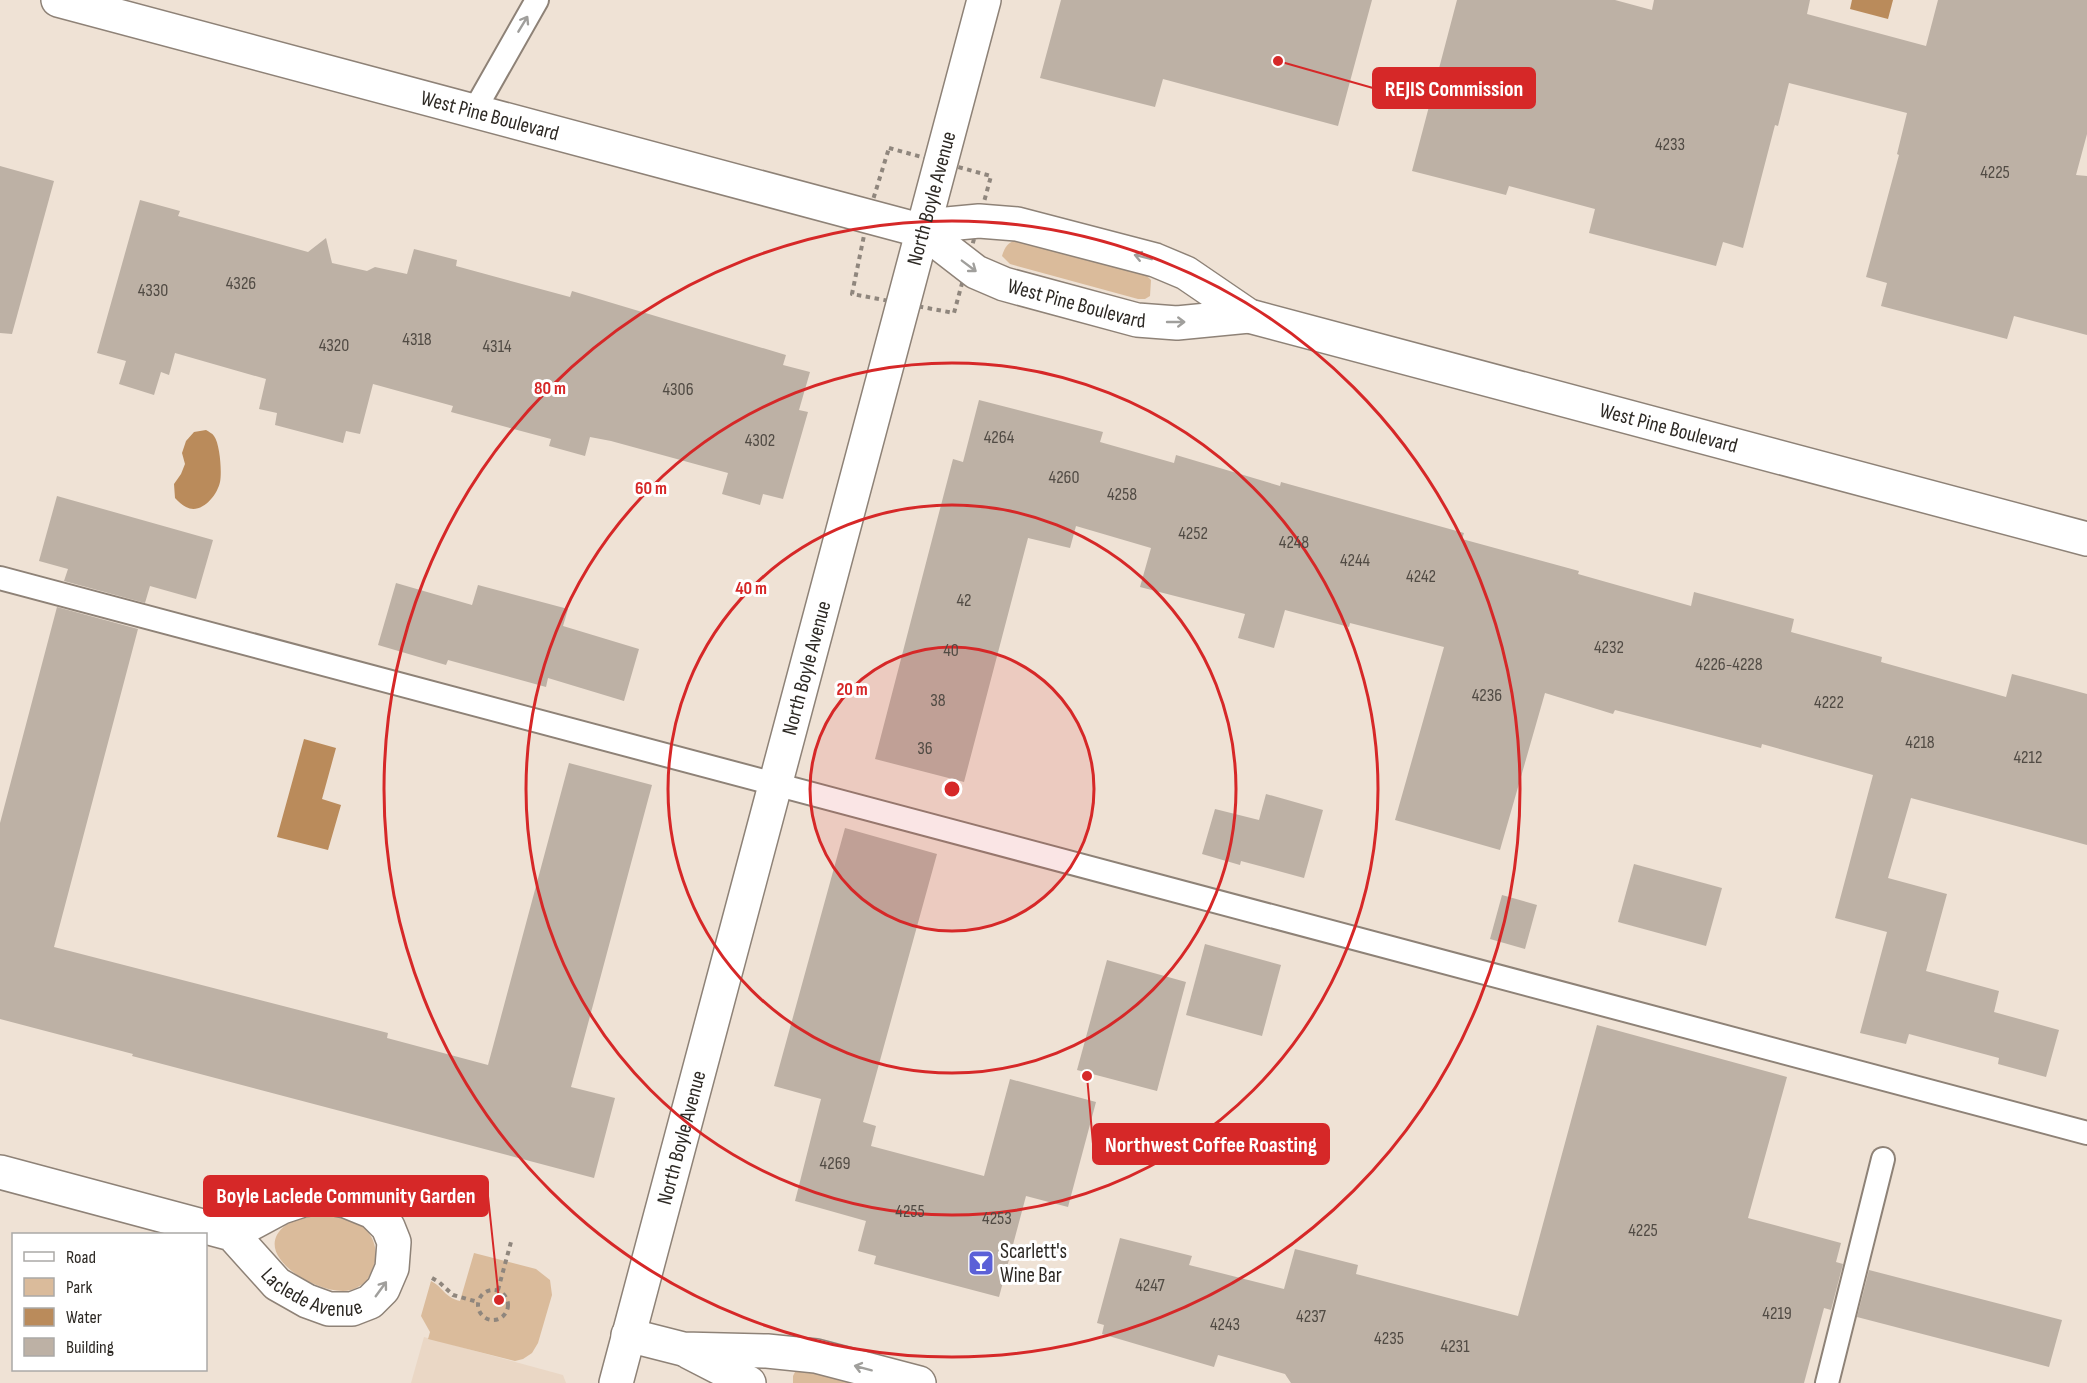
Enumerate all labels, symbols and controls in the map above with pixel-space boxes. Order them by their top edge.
one-way arrow [517,16,529,33]
callout: REJIS Commission [1373,68,1535,108]
text: REJIS Commission [1385,76,1523,103]
street label: West Pine Boulevard [418,85,562,146]
street label: North Boyle Avenue [902,129,962,268]
house number: 4233 [1655,134,1685,155]
house number: 4225 [1980,162,2010,183]
one-way arrow [1134,250,1153,262]
one-way arrow [961,260,977,272]
house number: 4326 [226,273,256,294]
street label: West Pine Boulevard [1005,274,1146,334]
house number: 4330 [138,280,168,301]
one-way arrow [1165,316,1185,328]
house number: 4318 [402,329,432,350]
house number: 4320 [319,335,349,356]
house number: 4314 [483,336,512,357]
text: 80 m [534,378,566,399]
house number: 4306 [662,379,694,400]
street label: West Pine Boulevard [1597,398,1740,459]
house number: 4264 [984,427,1015,448]
house number: 4302 [745,430,775,451]
house number: 4260 [1049,467,1079,488]
text: 60 m [635,478,667,499]
house number: 4258 [1107,484,1137,505]
house number: 4252 [1178,523,1208,544]
house number: 4248 [1279,532,1309,553]
house number: 4244 [1340,550,1370,571]
house number: 4242 [1406,566,1436,587]
text: 40 m [735,578,767,599]
house number: 42 [956,590,972,611]
street label: North Boyle Avenue [777,598,837,738]
house number: 4232 [1594,637,1624,658]
house number: 40 [943,640,959,661]
house number: 4226-4228 [1695,654,1763,675]
text: 20 m [836,679,868,700]
house number: 4236 [1472,685,1502,706]
house number: 38 [930,690,946,711]
house number: 4222 [1814,692,1844,713]
house number: 4218 [1905,732,1935,753]
house number: 36 [917,738,933,759]
house number: 4212 [2014,747,2043,768]
centre of rings [942,779,962,799]
street label: North Boyle Avenue [652,1068,712,1207]
callout: Northwest Coffee Roasting [1093,1124,1329,1164]
text: Northwest Coffee Roasting [1105,1132,1317,1159]
house number: 4269 [820,1153,850,1174]
callout: Boyle Laclede Community Garden [204,1176,488,1216]
text: Boyle Laclede Community Garden [216,1183,476,1210]
house number: 4255 [895,1201,925,1222]
house number: 4253 [982,1208,1012,1229]
house number: 4225 [1628,1220,1658,1241]
legend [12,1233,207,1371]
place label: Scarlett's Wine Bar [1000,1239,1067,1288]
text: Road [66,1247,96,1268]
bar icon: Scarlett's Wine Bar [966,1248,996,1278]
street label: Laclede Avenue [255,1263,366,1322]
house number: 4247 [1135,1275,1166,1296]
text: Park [66,1277,92,1298]
one-way arrow [374,1281,387,1297]
house number: 4219 [1762,1303,1792,1324]
house number: 4237 [1296,1306,1327,1327]
text: Water [66,1307,102,1328]
house number: 4243 [1210,1314,1240,1335]
house number: 4235 [1374,1328,1404,1349]
house number: 4231 [1441,1336,1470,1357]
text: Building [66,1337,114,1358]
one-way arrow [854,1362,873,1373]

